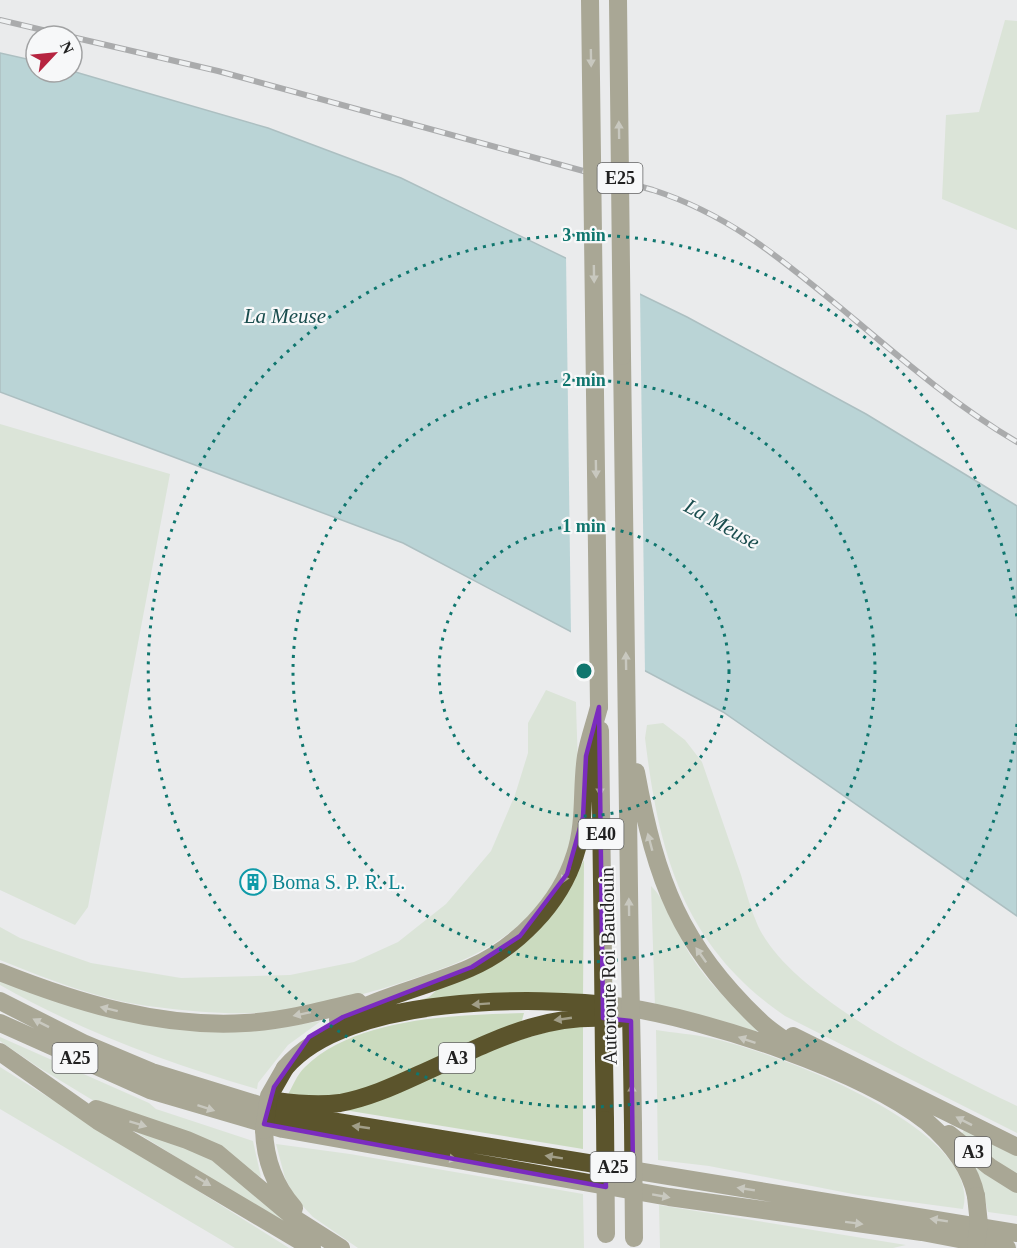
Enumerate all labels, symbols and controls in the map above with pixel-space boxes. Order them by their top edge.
north arrow [24,24,84,84]
text: N [57,39,77,57]
one-way arrow [586,49,596,68]
one-way arrow [614,120,624,139]
road number: E25 [598,163,642,193]
text: 3 min [562,225,606,245]
one-way arrow [589,265,599,284]
water label: La Meuse [243,304,326,328]
text: 2 min [562,370,606,390]
one-way arrow [591,460,601,479]
water label: La Meuse [679,493,764,554]
text: 1 min [562,516,606,536]
one-way arrow [621,652,631,671]
centre of rings [574,661,594,681]
one-way arrow [596,777,605,796]
road number: E40 [578,819,624,849]
one-way arrow [645,833,655,851]
building icon: Boma S. P. R. L. [238,867,268,897]
one-way arrow [561,867,571,884]
street label: Autoroute Roi Baudouin [595,867,621,1065]
place label: Boma S. P. R. L. [272,871,405,893]
one-way arrow [625,897,634,916]
one-way arrow [695,948,707,964]
one-way arrow [471,999,490,1008]
one-way arrow [100,1003,119,1013]
one-way arrow [293,1010,312,1020]
one-way arrow [553,1014,572,1023]
one-way arrow [32,1018,50,1028]
one-way arrow [738,1034,756,1044]
road number: A25 [52,1043,98,1073]
road number: A3 [439,1043,475,1073]
one-way arrow [627,1084,637,1103]
one-way arrow [197,1104,215,1113]
one-way arrow [956,1116,973,1126]
one-way arrow [129,1120,147,1129]
one-way arrow [351,1123,370,1132]
road number: A3 [955,1137,991,1167]
road number: A25 [590,1152,636,1182]
one-way arrow [544,1153,563,1162]
one-way arrow [438,1154,457,1163]
one-way arrow [195,1176,211,1187]
one-way arrow [736,1184,755,1193]
one-way arrow [651,1192,670,1201]
one-way arrow [929,1215,948,1224]
one-way arrow [844,1218,863,1228]

